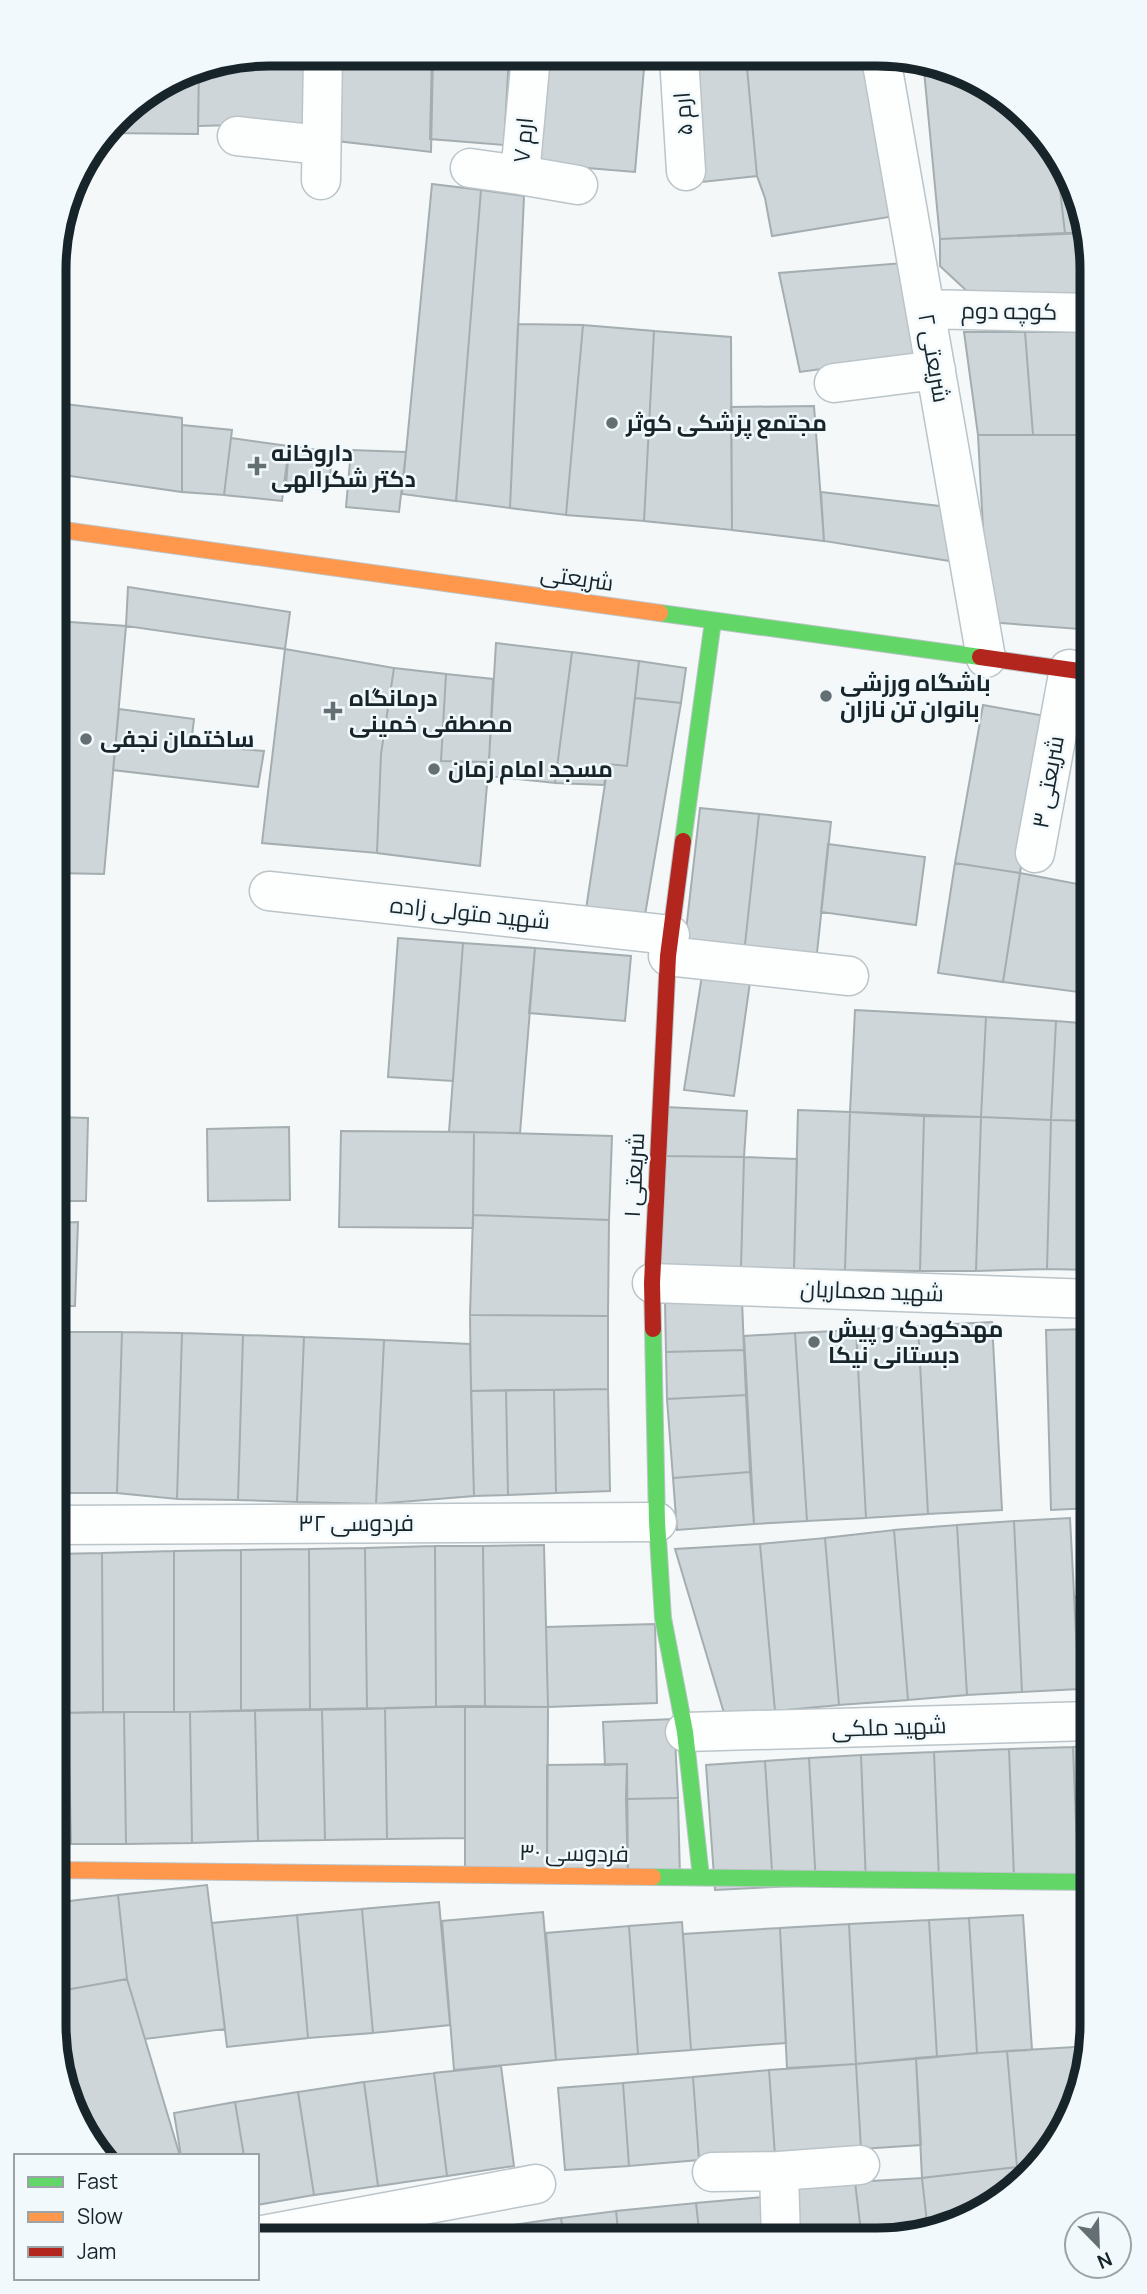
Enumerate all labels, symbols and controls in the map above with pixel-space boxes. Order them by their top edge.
street label: ارم ۵ [665,91,700,137]
street label: ارم ۷ [504,116,541,164]
street label: کوچه دوم [961,293,1057,328]
street label: شریعتی ۲ [911,311,959,405]
place label: مجتمع پزشکی کوثر [625,406,827,439]
marker: مجتمع پزشکی کوثر [604,415,620,431]
place label: داروخانه دکتر شکرالهی [271,436,416,494]
marker: داروخانه دکتر شکرالهی [249,458,265,474]
street label: شریعتی [539,556,616,598]
place label: باشگاه ورزشی بانوان تن نازان [840,666,991,724]
place label: درمانگاه مصطفی خمینی [349,681,513,739]
marker: باشگاه ورزشی بانوان تن نازان [818,688,834,704]
marker: درمانگاه مصطفی خمینی [323,701,343,721]
place label: ساختمان نجفی [100,722,254,754]
marker: ساختمان نجفی [78,731,94,747]
street label: شریعتی ۳ [1023,733,1071,831]
place label: مسجد امام زمان [448,752,613,785]
marker: مسجد امام زمان [426,761,442,777]
street label: شهید متولی زاده [389,888,552,936]
street label: شریعتی ۱ [615,1132,651,1218]
street label: شهید معماریان [800,1271,944,1309]
place label: مهدکودک و پیش دبستانی نیکا [828,1312,1003,1370]
marker: مهدکودک و پیش دبستانی نیکا [806,1334,822,1350]
street label: فردوسی ۳۲ [298,1506,414,1538]
street label: شهید ملکی [831,1708,947,1744]
street label: فردوسی ۳۰ [519,1835,629,1869]
legend [14,2154,259,2280]
text: Fast [77,2167,118,2195]
text: Slow [77,2202,123,2230]
north arrow [1063,2210,1133,2280]
text: Jam [77,2237,116,2265]
text: N [1093,2246,1116,2275]

